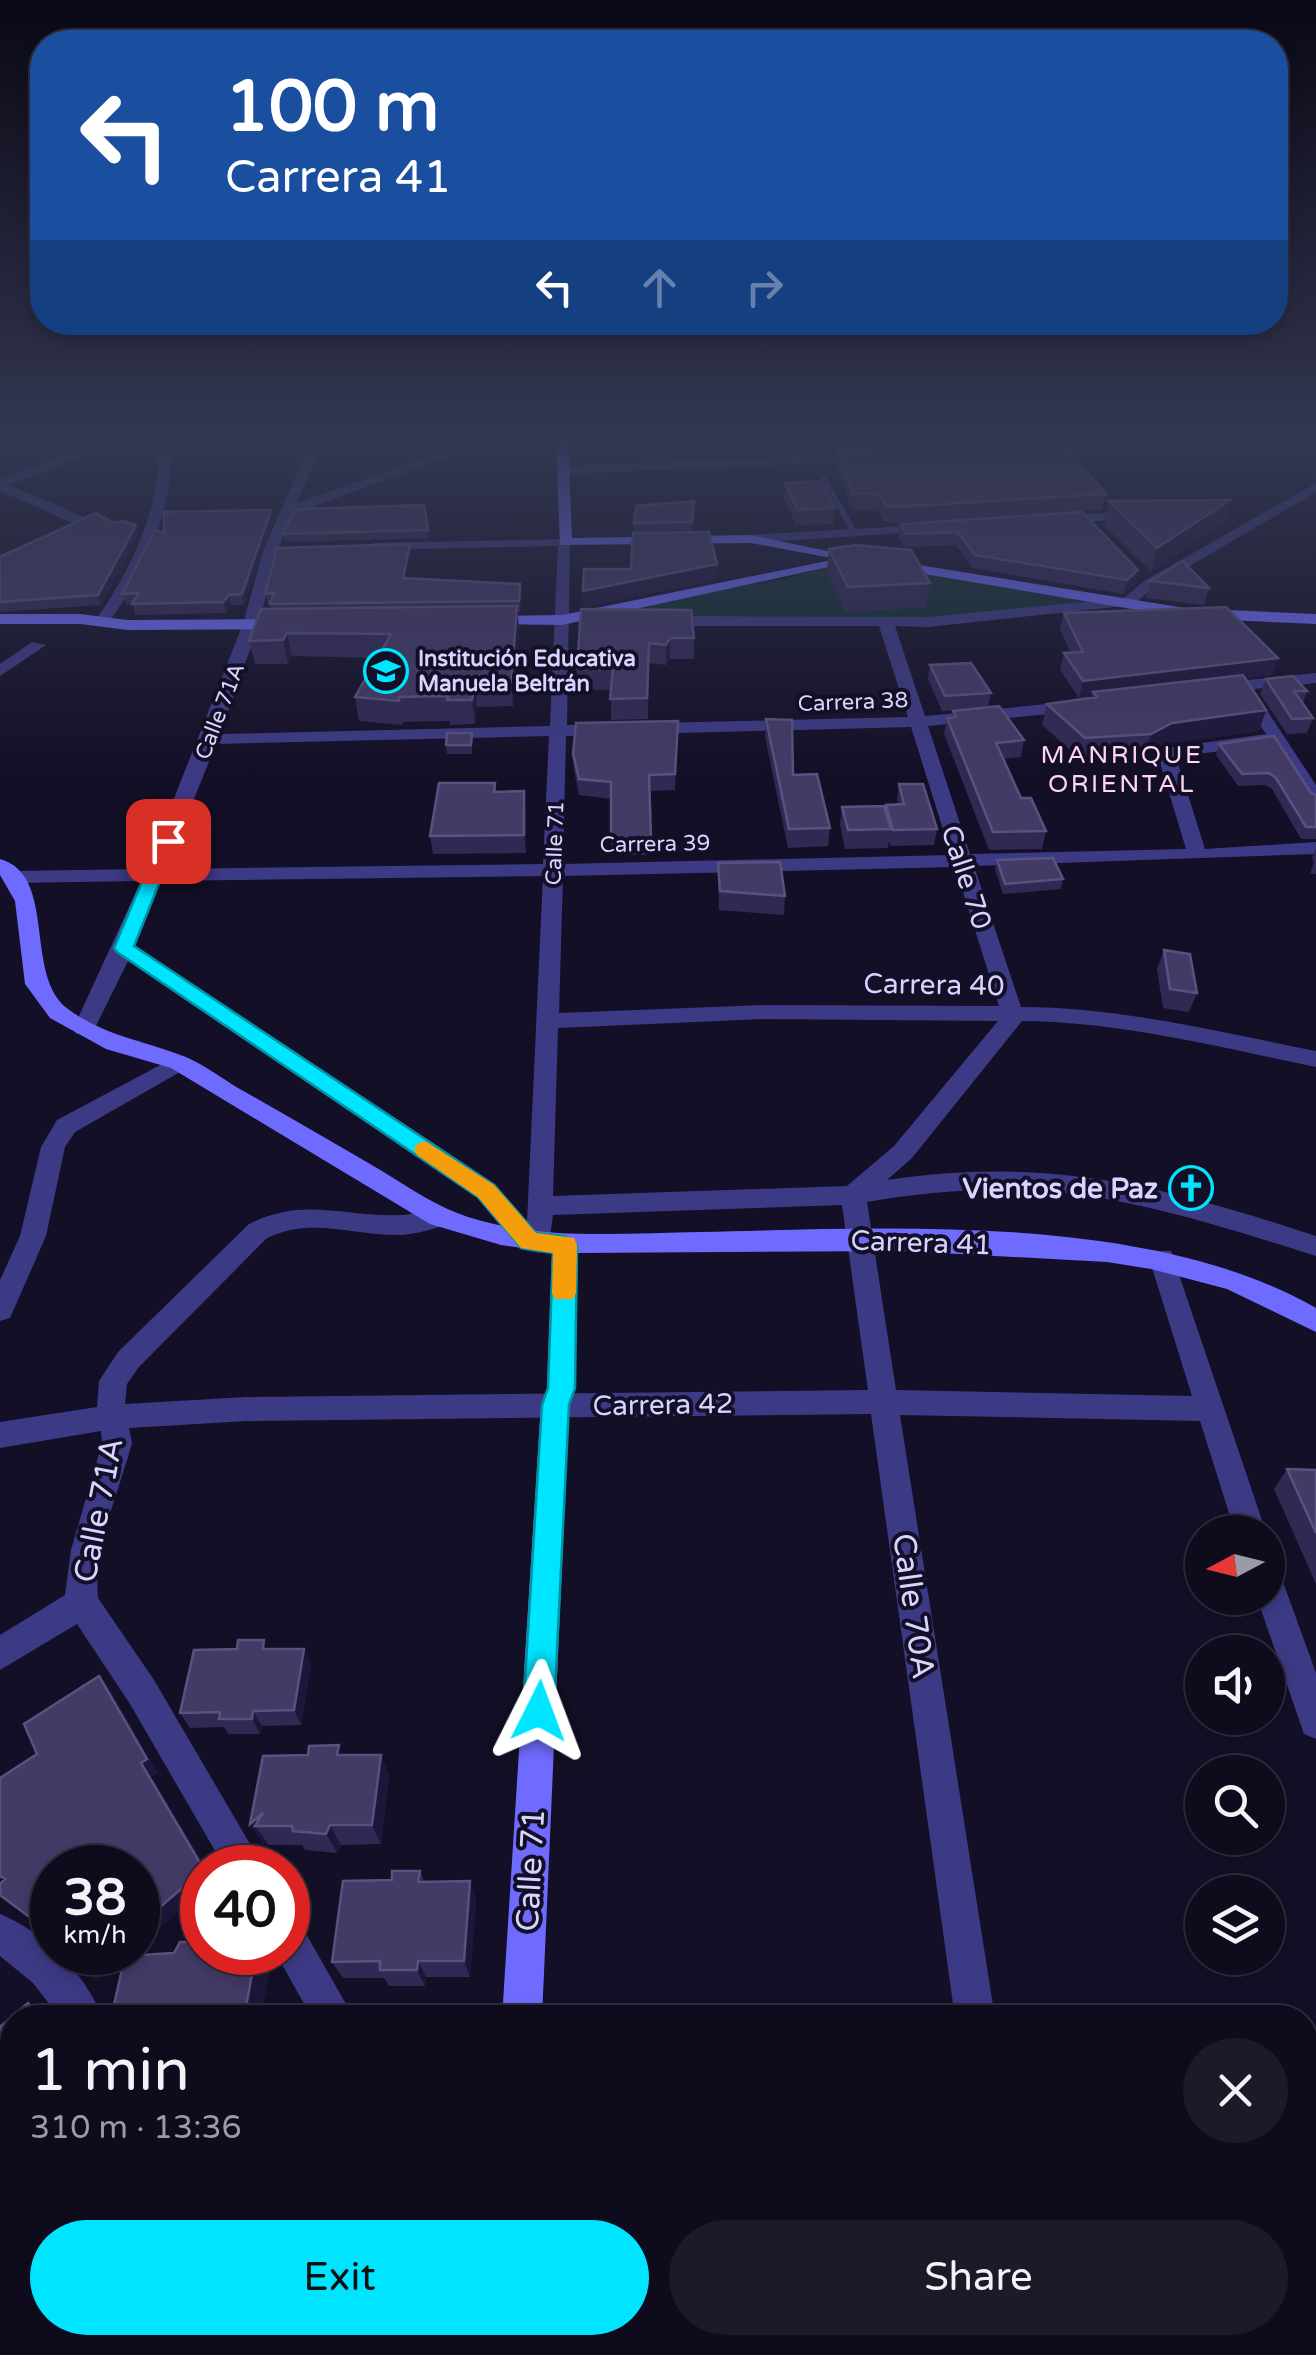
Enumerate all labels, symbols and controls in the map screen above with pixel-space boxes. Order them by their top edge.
text: 100 m [225,66,439,150]
icon: left [60,70,190,200]
text: Carrera 41 [225,151,452,205]
icon: left [527,260,582,315]
icon: ahead [632,260,687,315]
icon: right [737,260,792,315]
place label: Institución Educativa Manuela Beltrán [418,646,636,697]
school or university icon: Institución Educativa Manuela Beltrán [363,648,409,694]
street label: Calle 71A [190,660,250,763]
street label: Carrera 38 [797,687,909,717]
district label: MANRIQUE ORIENTAL [1040,740,1204,799]
pin [126,799,211,884]
street label: Calle 71 [541,800,569,886]
icon: arrive [141,814,196,869]
street label: Calle 70 [933,821,999,934]
street label: Carrera 39 [599,830,711,858]
street label: Carrera 40 [863,967,1005,1003]
church icon: Vientos de Paz [1168,1165,1214,1211]
place label: Vientos de Paz [963,1172,1158,1206]
street label: Carrera 41 [850,1224,992,1262]
street label: Carrera 42 [592,1387,734,1423]
street label: Calle 71A [66,1435,132,1586]
north arrow [1185,1515,1285,1615]
map controls [1185,1515,1285,1975]
street label: Calle 70A [884,1531,942,1681]
button: sound [1185,1635,1285,1735]
position arrow [487,1659,591,1763]
button: search [1185,1755,1285,1855]
street label: Calle 71 [509,1808,553,1932]
speed limit sign: 40 [180,1845,310,1975]
text: 38 [64,1868,126,1928]
button: layers [1185,1875,1285,1975]
text: km/h [64,1920,126,1950]
text: 1 min [30,2035,190,2107]
button: close [1183,2038,1288,2143]
text: 310 m · 13:36 [30,2109,242,2147]
button: Exit [30,2220,649,2335]
button: Share [669,2220,1288,2335]

